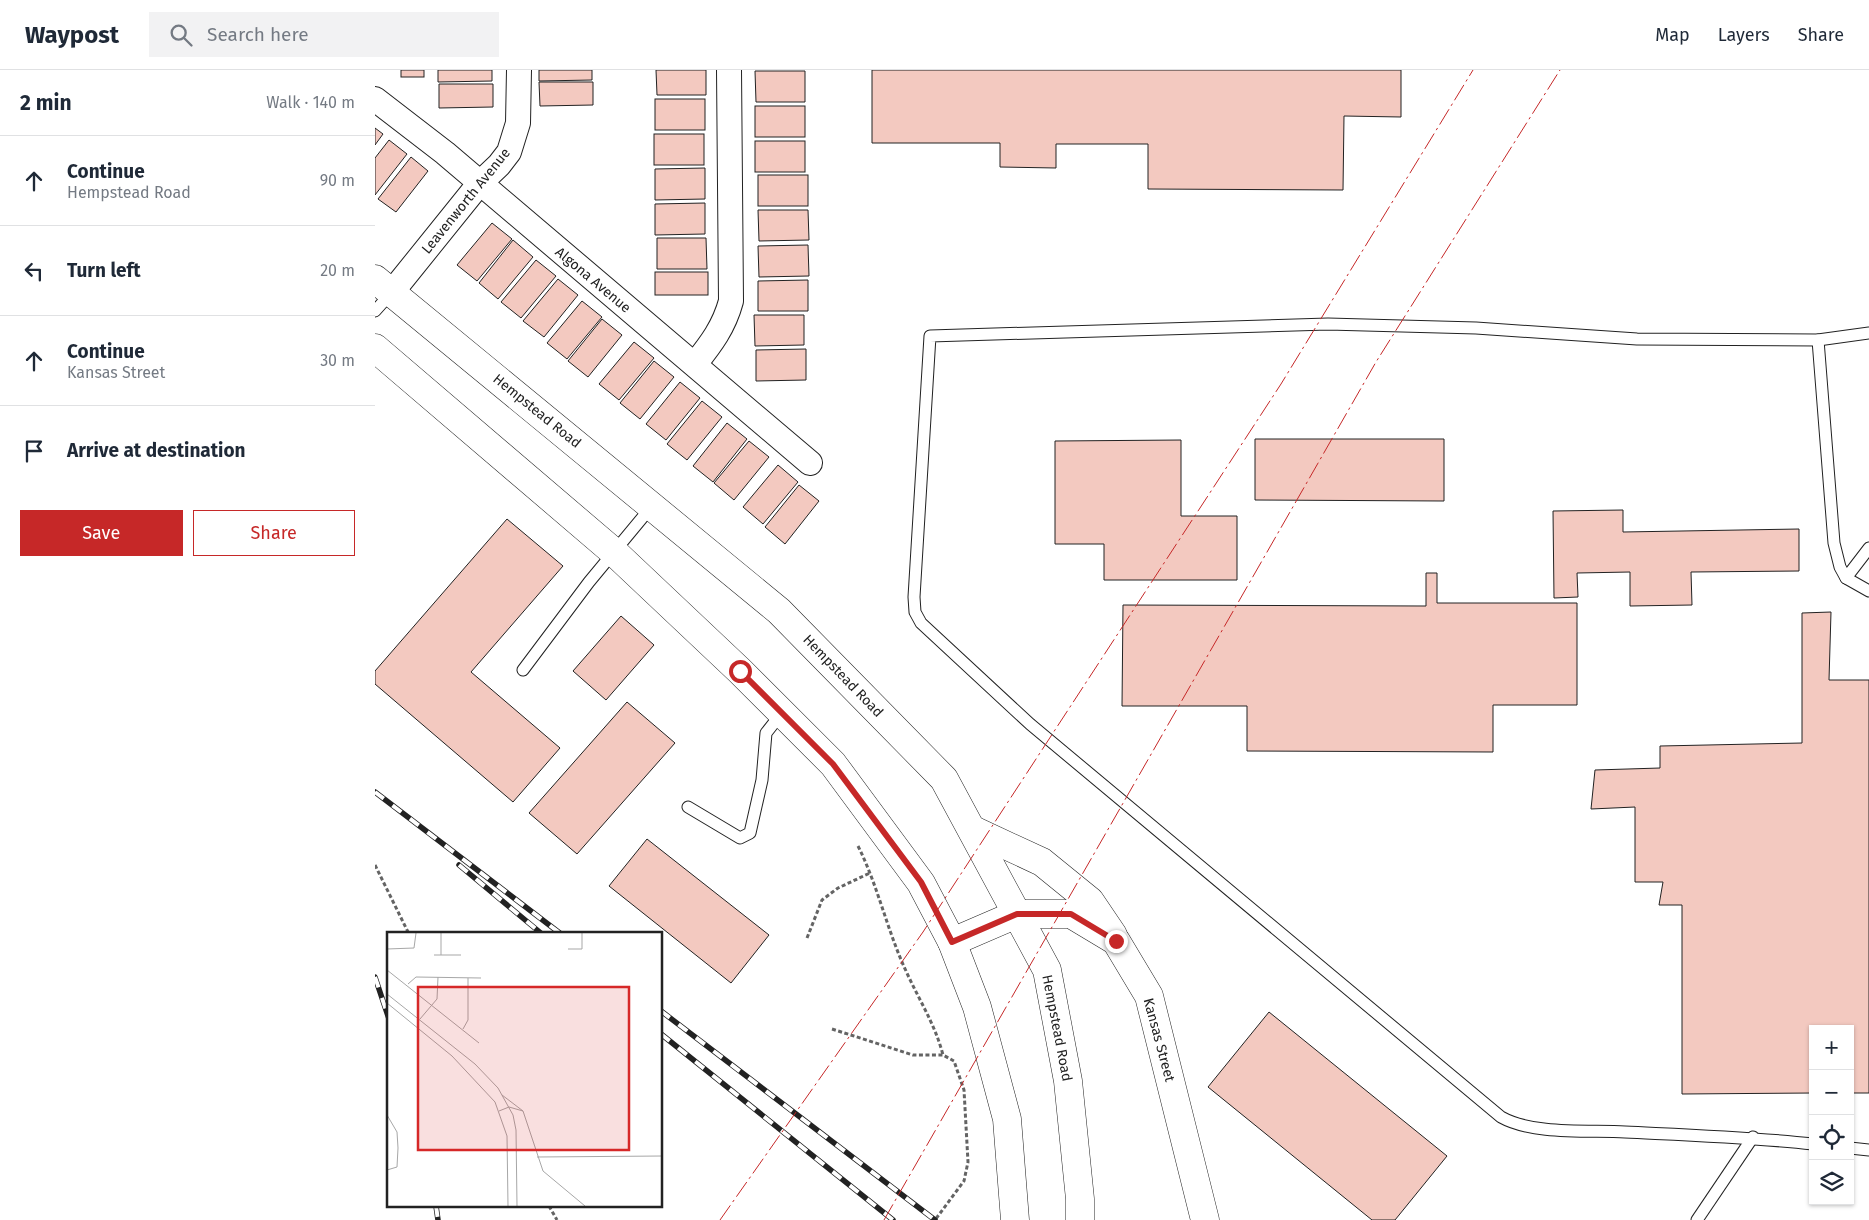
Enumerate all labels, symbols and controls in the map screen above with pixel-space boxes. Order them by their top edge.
search box [149,12,499,57]
text: Waypost [25,21,119,49]
icon: search [167,21,195,49]
text: Search here [207,23,309,46]
text: Map [1655,24,1690,46]
text: Layers [1718,24,1770,46]
text: Share [1798,24,1844,46]
text: 2 min [20,90,72,116]
text: Walk · 140 m [266,93,355,112]
street label: Leavenworth Avenue [418,145,514,257]
text: Continue [67,160,145,183]
icon: ahead [20,167,48,195]
text: 90 m [320,171,355,190]
text: Hempstead Road [67,183,191,202]
street label: Algona Avenue [552,243,634,317]
icon: left [20,257,48,285]
text: Turn left [67,259,141,282]
text: 20 m [320,261,355,280]
text: Continue [67,340,145,363]
icon: ahead [20,347,48,375]
text: 30 m [320,351,355,370]
text: Kansas Street [67,363,165,382]
street label: Hempstead Road [490,370,584,452]
icon: arrive [20,437,48,465]
text: Arrive at destination [67,439,246,462]
button: Save [20,510,183,556]
button: Share [193,510,355,556]
street label: Hempstead Road [799,631,887,721]
route start [729,660,752,683]
route end [1105,930,1128,953]
inset map [387,932,663,1208]
street label: Hempstead Road [1038,973,1076,1083]
street label: Kansas Street [1140,996,1179,1085]
map controls [1809,1025,1854,1205]
button: + [1809,1025,1854,1070]
button: − [1809,1070,1854,1115]
button: locate [1809,1115,1854,1160]
button: layers [1809,1160,1854,1205]

